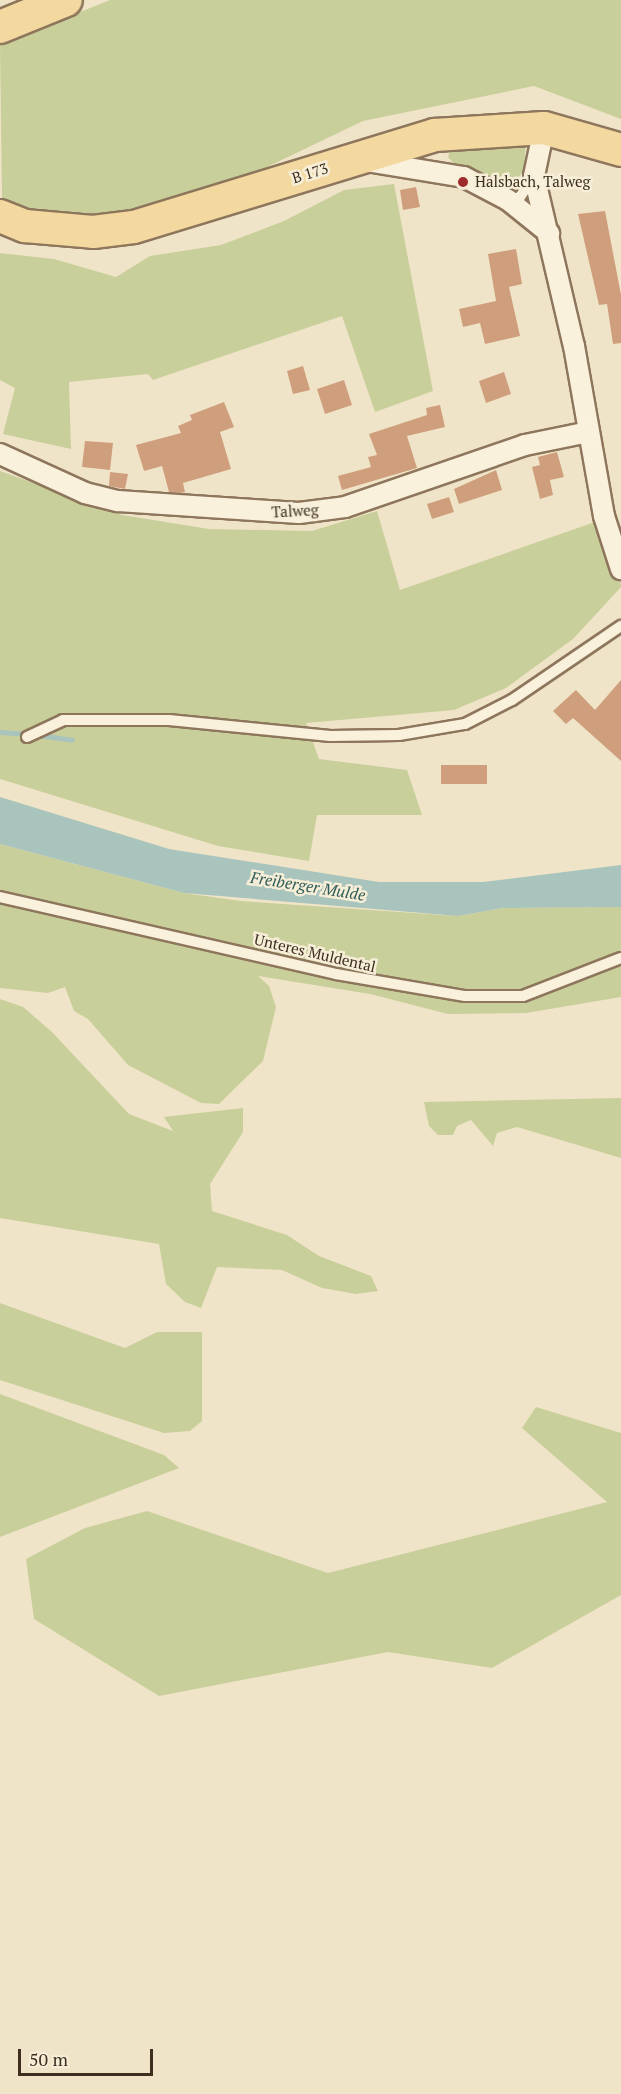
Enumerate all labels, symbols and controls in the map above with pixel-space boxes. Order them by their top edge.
street label: B 173 [290,159,330,187]
place label: Halsbach, Talweg [475,173,591,191]
marker: Halsbach, Talweg [456,175,470,189]
street label: Talweg [271,501,319,521]
water label: Freiberger Mulde [249,867,367,905]
street label: Unteres Muldental [253,930,377,976]
scale bar [21,2037,156,2075]
text: 50 m [29,2047,68,2071]

